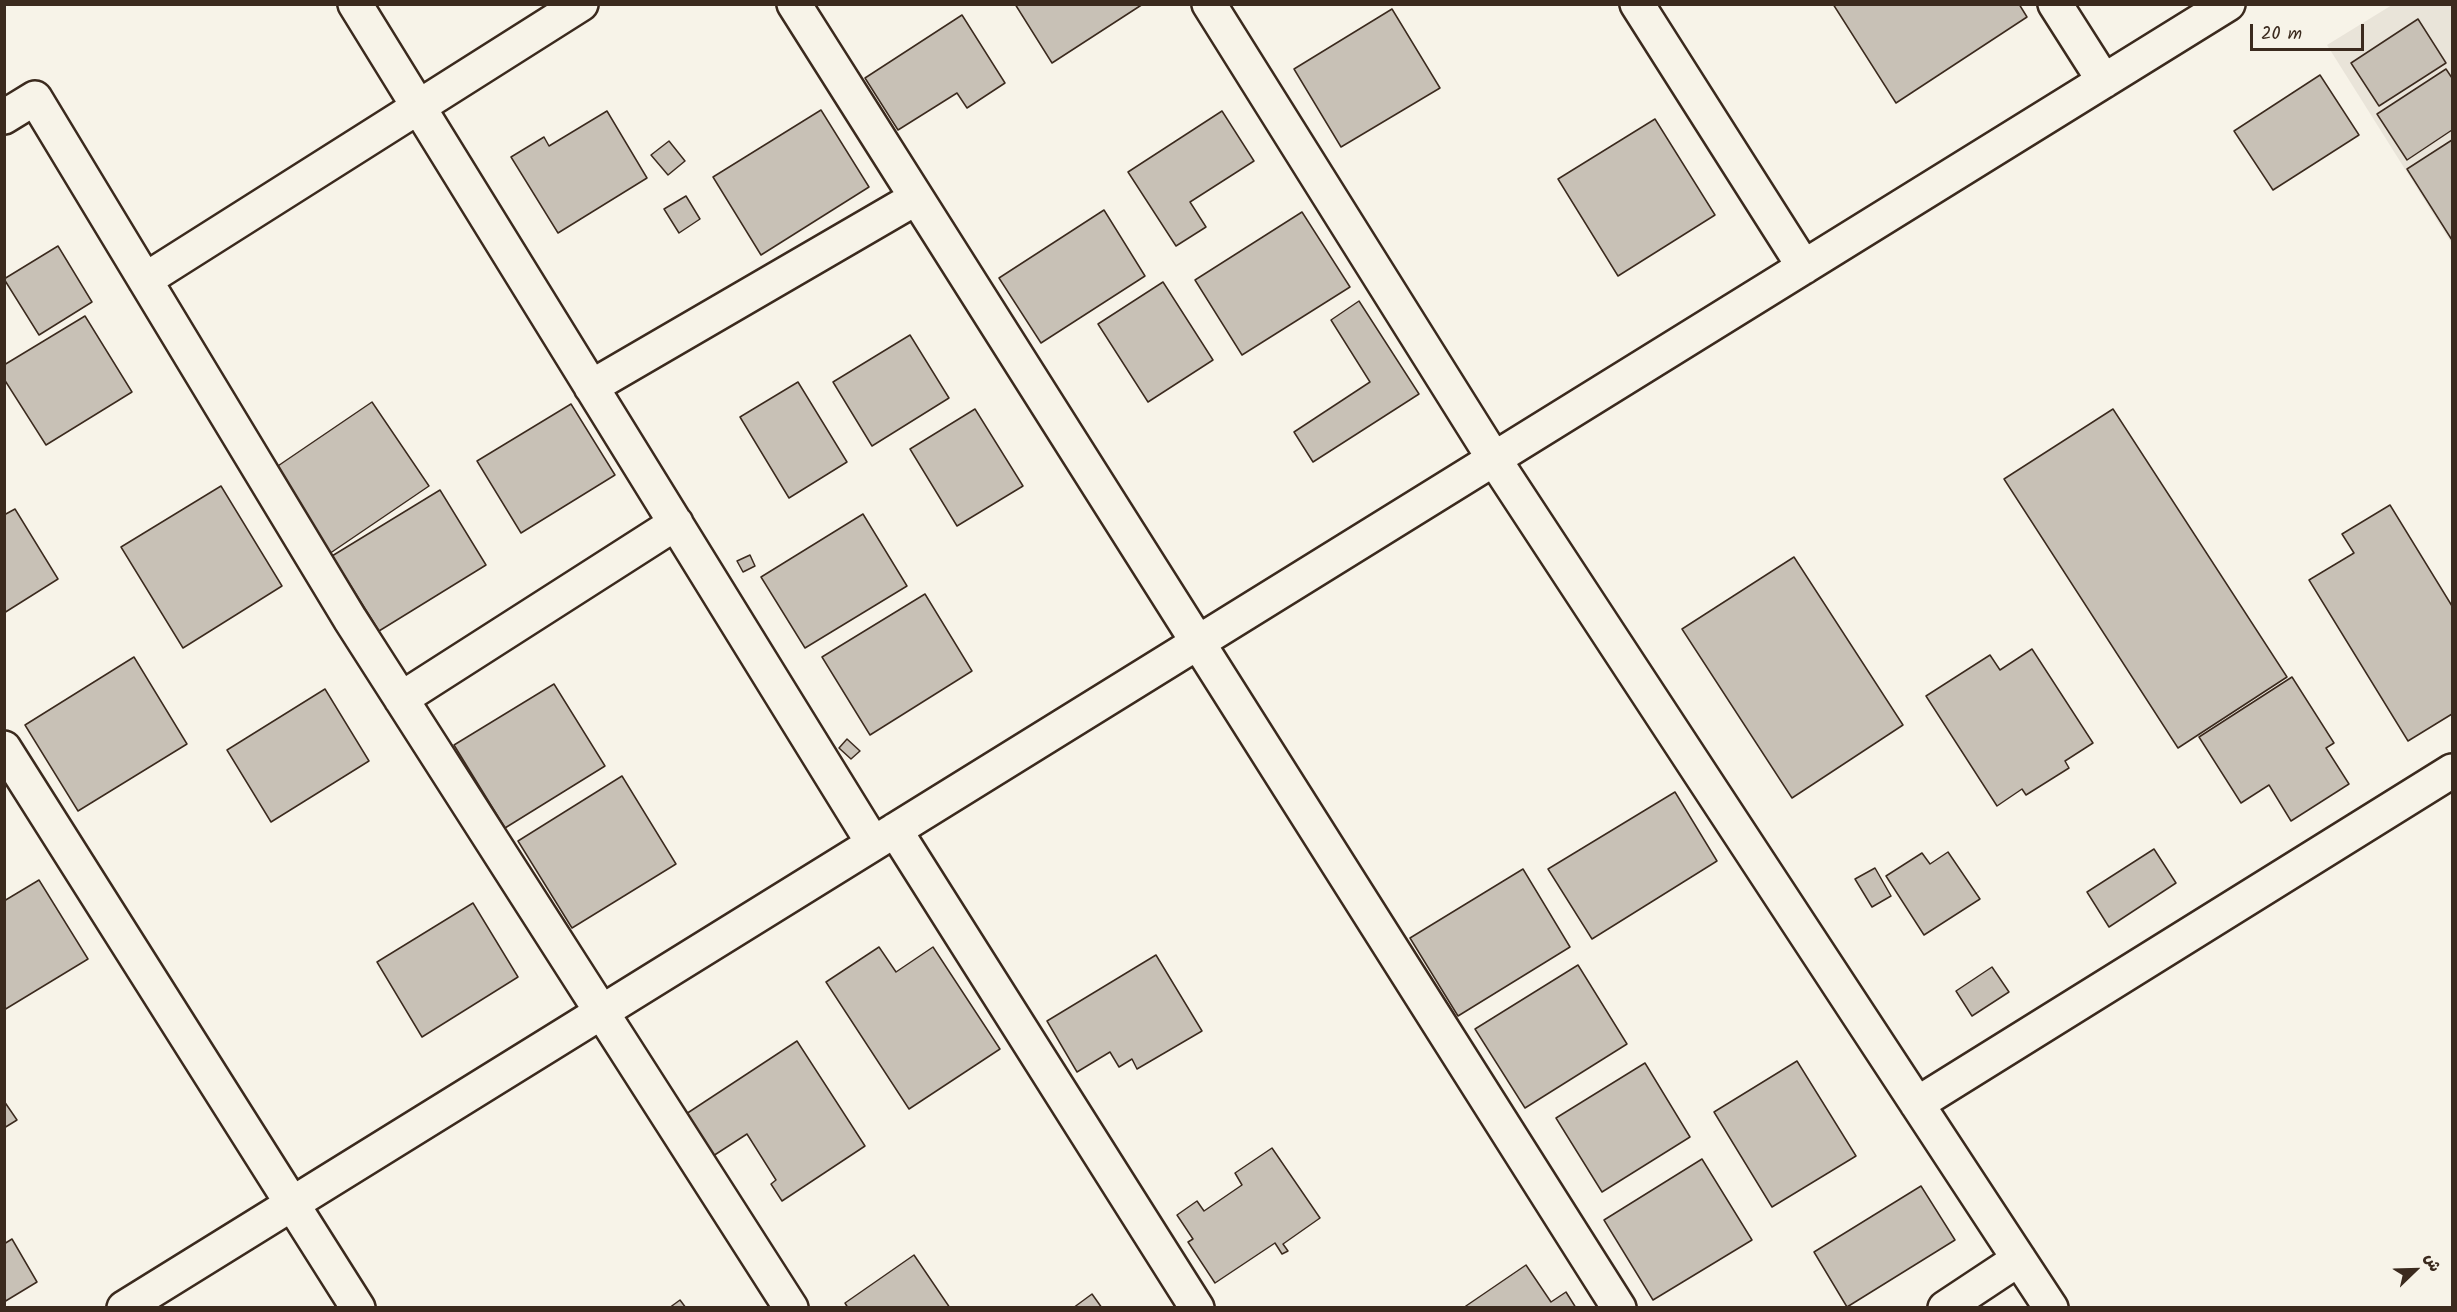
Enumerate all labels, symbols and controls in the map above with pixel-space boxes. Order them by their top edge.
scale bar [2253,12,2367,50]
text: 20 m [2261,20,2302,49]
north arrow [2385,1240,2445,1300]
text: ش [2417,1250,2447,1276]

